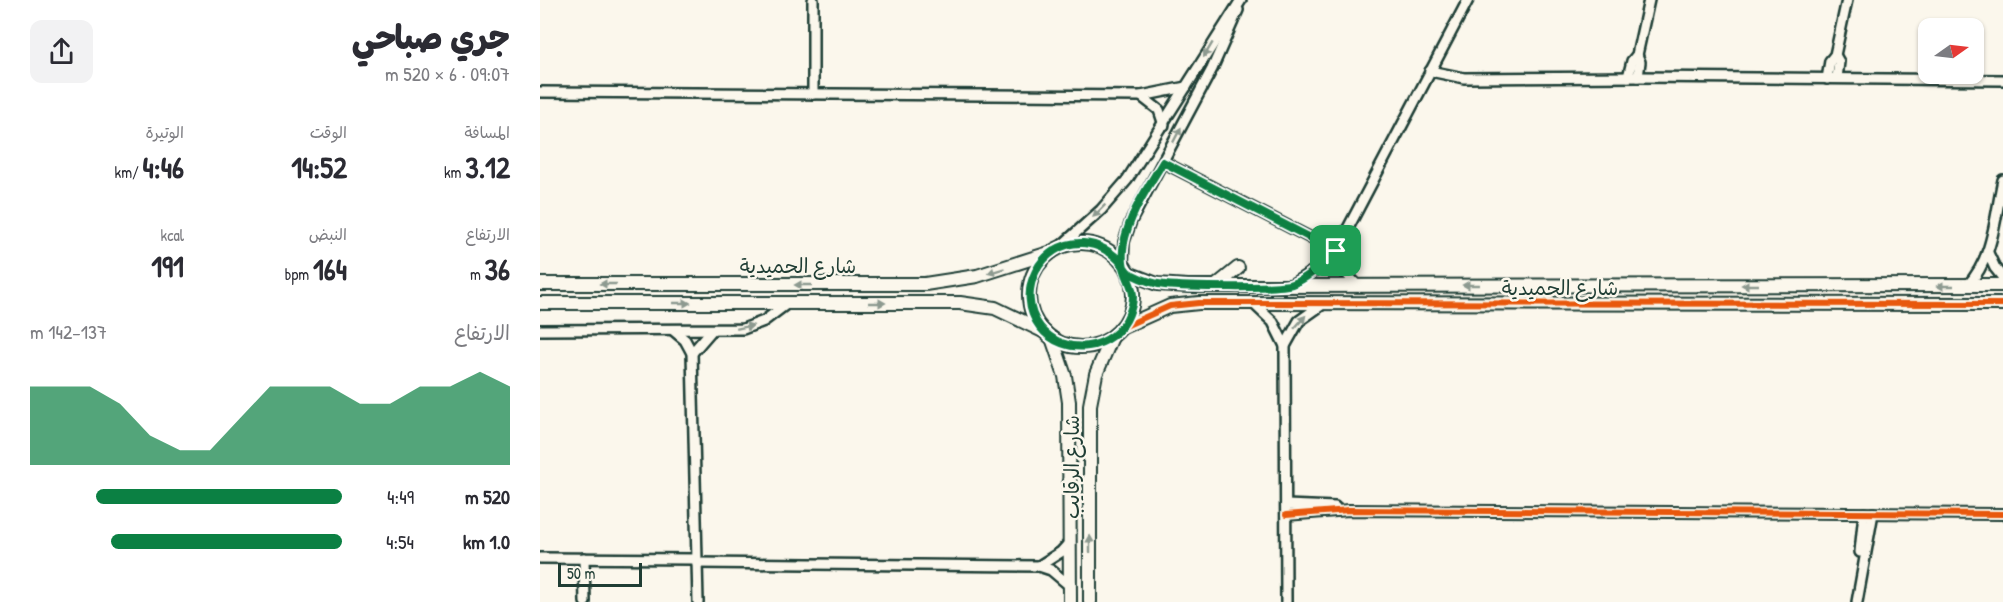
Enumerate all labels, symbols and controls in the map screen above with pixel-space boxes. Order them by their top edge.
text: جري صباحي [352,15,510,59]
north arrow [1918,18,1984,84]
map controls [1918,18,1984,84]
button: share [30,20,93,83]
one-way arrow [1202,42,1213,58]
text: 09:07 · 6 × 520 m [385,60,510,87]
text: الوتيرة [145,121,184,143]
text: الوقت [310,121,347,143]
text: المسافة [464,121,510,143]
one-way arrow [1172,126,1182,143]
text: 4:46 [143,147,184,187]
text: 14:52 [291,147,347,187]
text: 3.12 [465,147,510,187]
text: /km [115,161,143,183]
text: km [444,161,465,183]
one-way arrow [1091,204,1106,218]
text: النبض [309,223,347,245]
text: الارتفاع [465,223,510,245]
text: kcal [161,224,184,246]
pin [1310,225,1361,276]
icon: arrive [1319,234,1352,267]
text: 191 [151,246,184,286]
text: 164 [313,249,347,289]
text: 36 [485,249,510,289]
street label: شارع الحميدية [740,252,856,280]
text: bpm [285,263,313,285]
text: m [470,263,485,285]
one-way arrow [987,266,1005,276]
street label: شارع الحميدية [1502,274,1618,302]
one-way arrow [598,279,617,289]
one-way arrow [793,280,812,290]
one-way arrow [1461,280,1480,290]
one-way arrow [1740,280,1759,290]
one-way arrow [1935,281,1954,291]
one-way arrow [673,298,692,308]
one-way arrow [868,298,887,308]
one-way arrow [1293,314,1307,329]
text: 137–142 m [30,318,107,345]
text: الارتفاع [454,319,510,346]
one-way arrow [736,322,755,331]
street label: شارع الرقايب [1058,415,1086,519]
text: 4:49 [387,483,414,510]
text: 520 m [465,483,510,510]
text: 4:54 [386,528,414,555]
text: 1.0 km [463,528,510,555]
one-way arrow [1085,534,1095,553]
scale bar [558,560,642,588]
text: 50 m [567,562,596,584]

